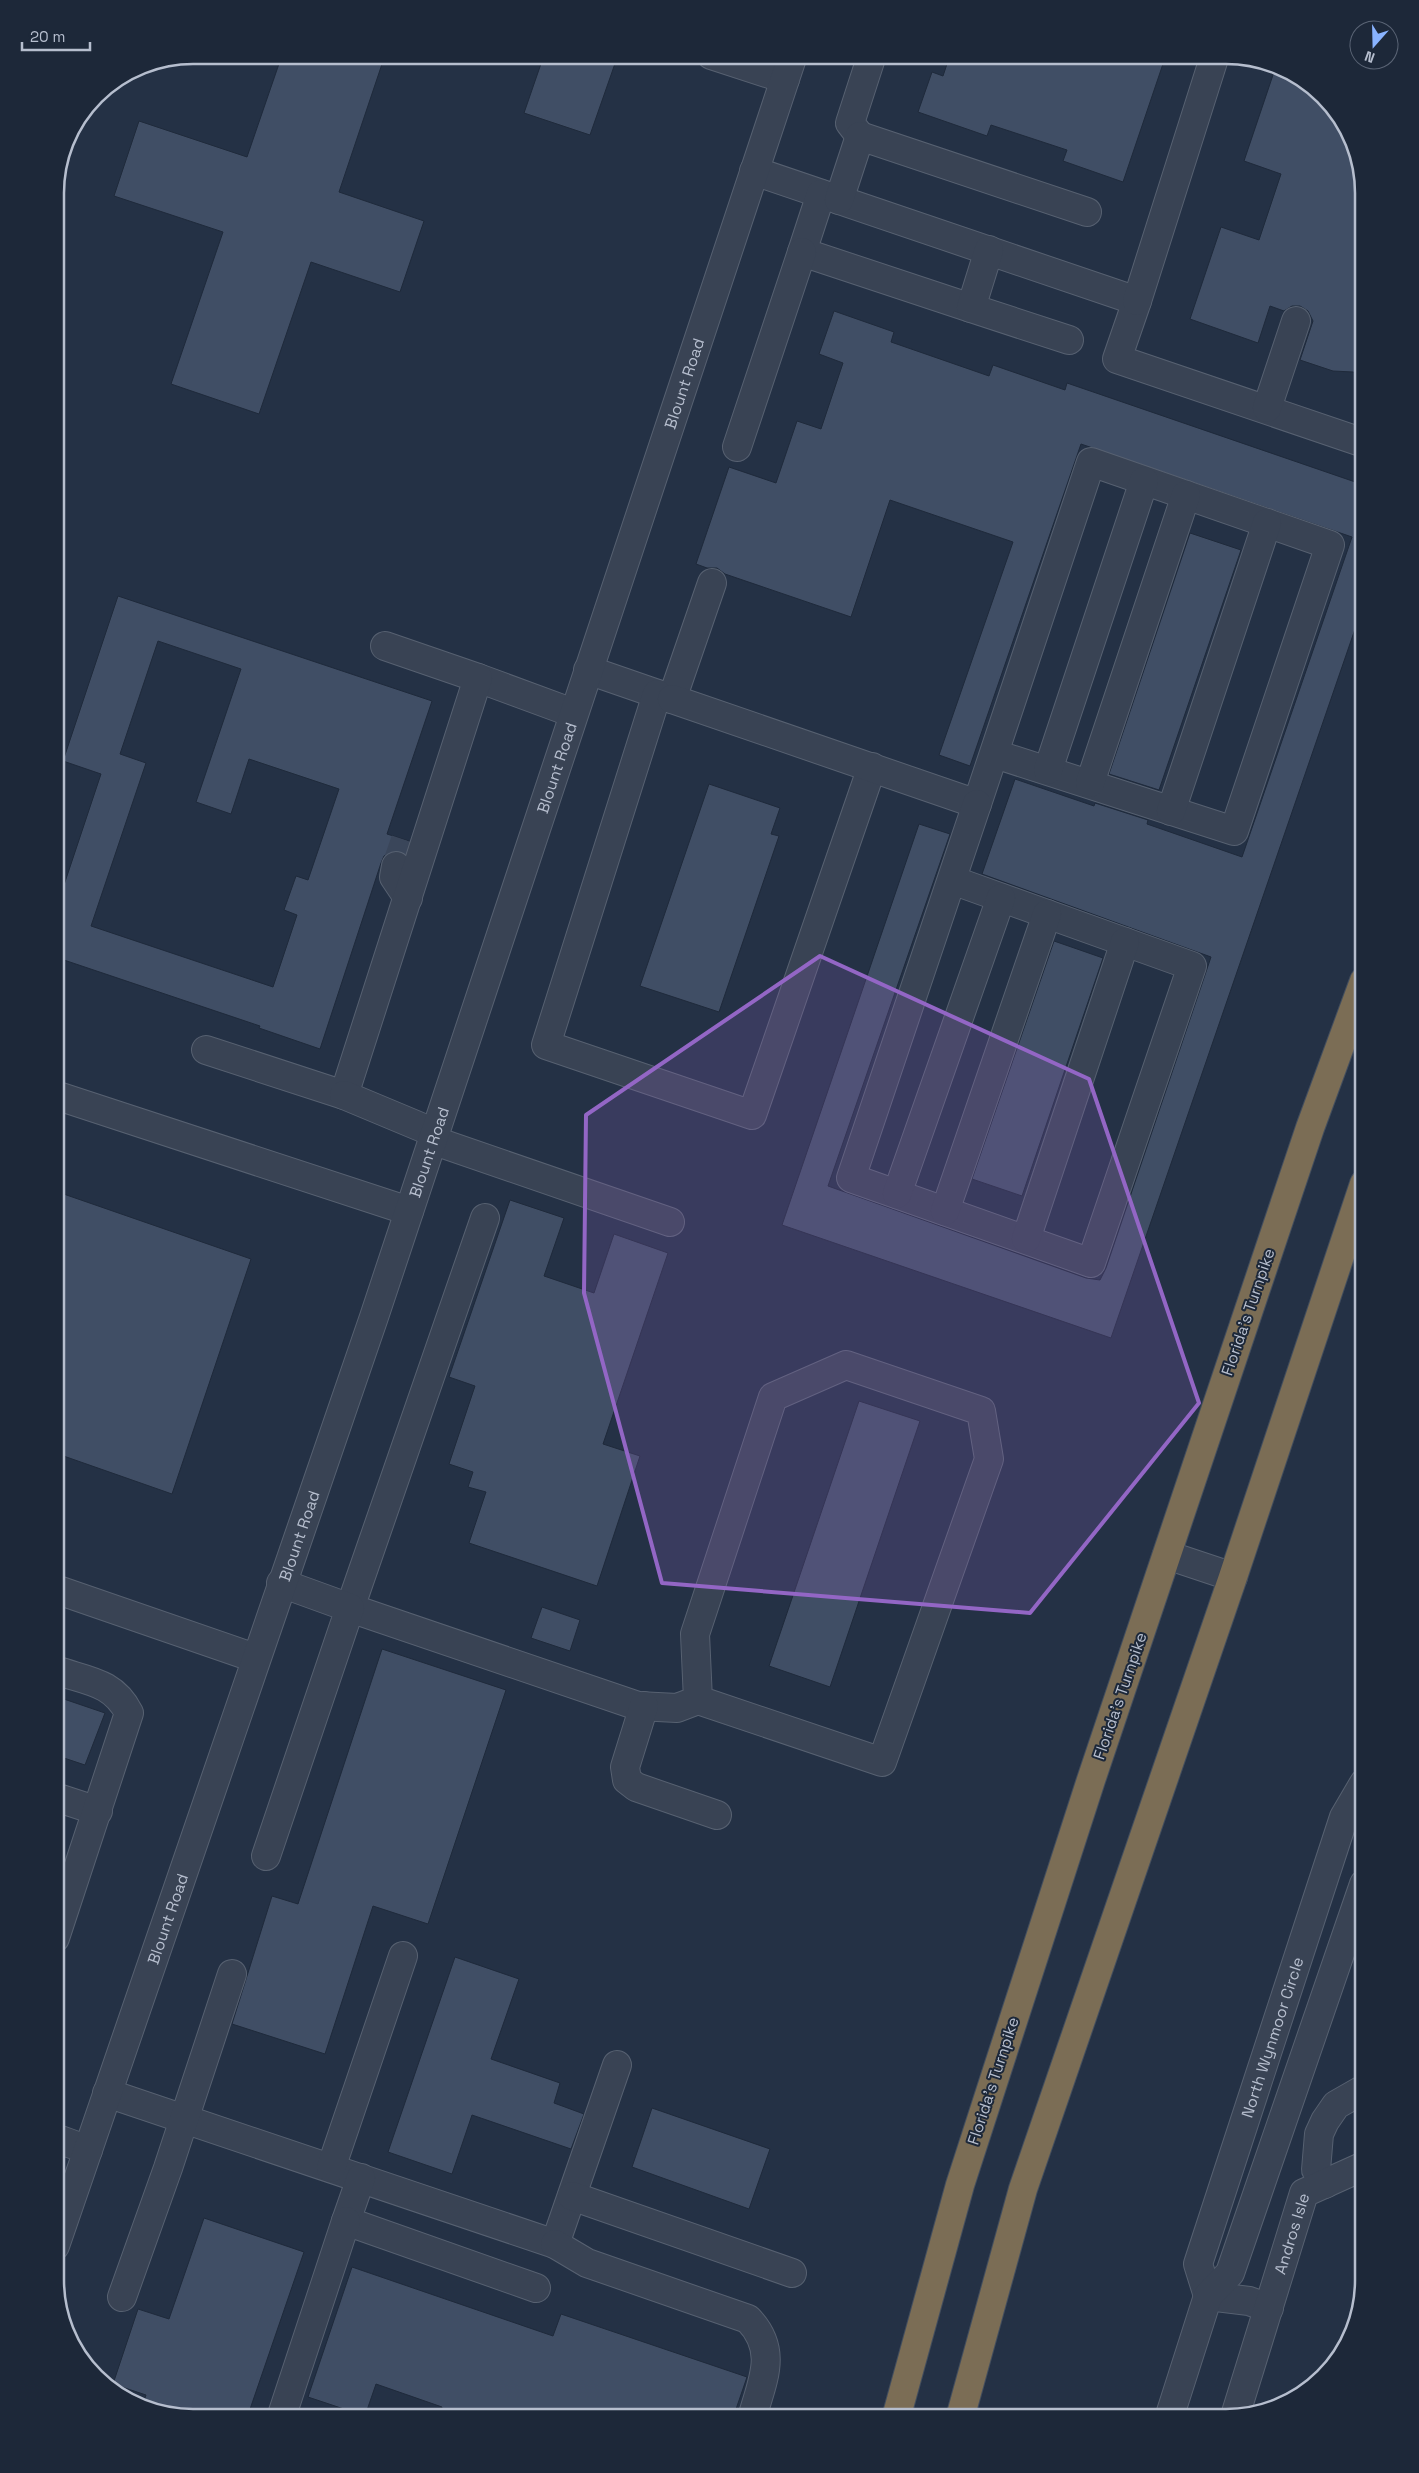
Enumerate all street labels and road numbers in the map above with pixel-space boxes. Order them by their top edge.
street label: Blount Road [659,335,709,432]
street label: Blount Road [532,720,581,816]
street label: Blount Road [404,1104,454,1200]
street label: Florida's Turnpike [1216,1246,1280,1378]
street label: Blount Road [274,1488,324,1584]
street label: Florida's Turnpike [1088,1630,1152,1762]
street label: Blount Road [142,1871,193,1967]
street label: North Wynmoor Circle [1236,1954,1308,2120]
street label: Florida's Turnpike [962,2014,1024,2148]
street label: Andros Isle [1269,2190,1314,2277]

